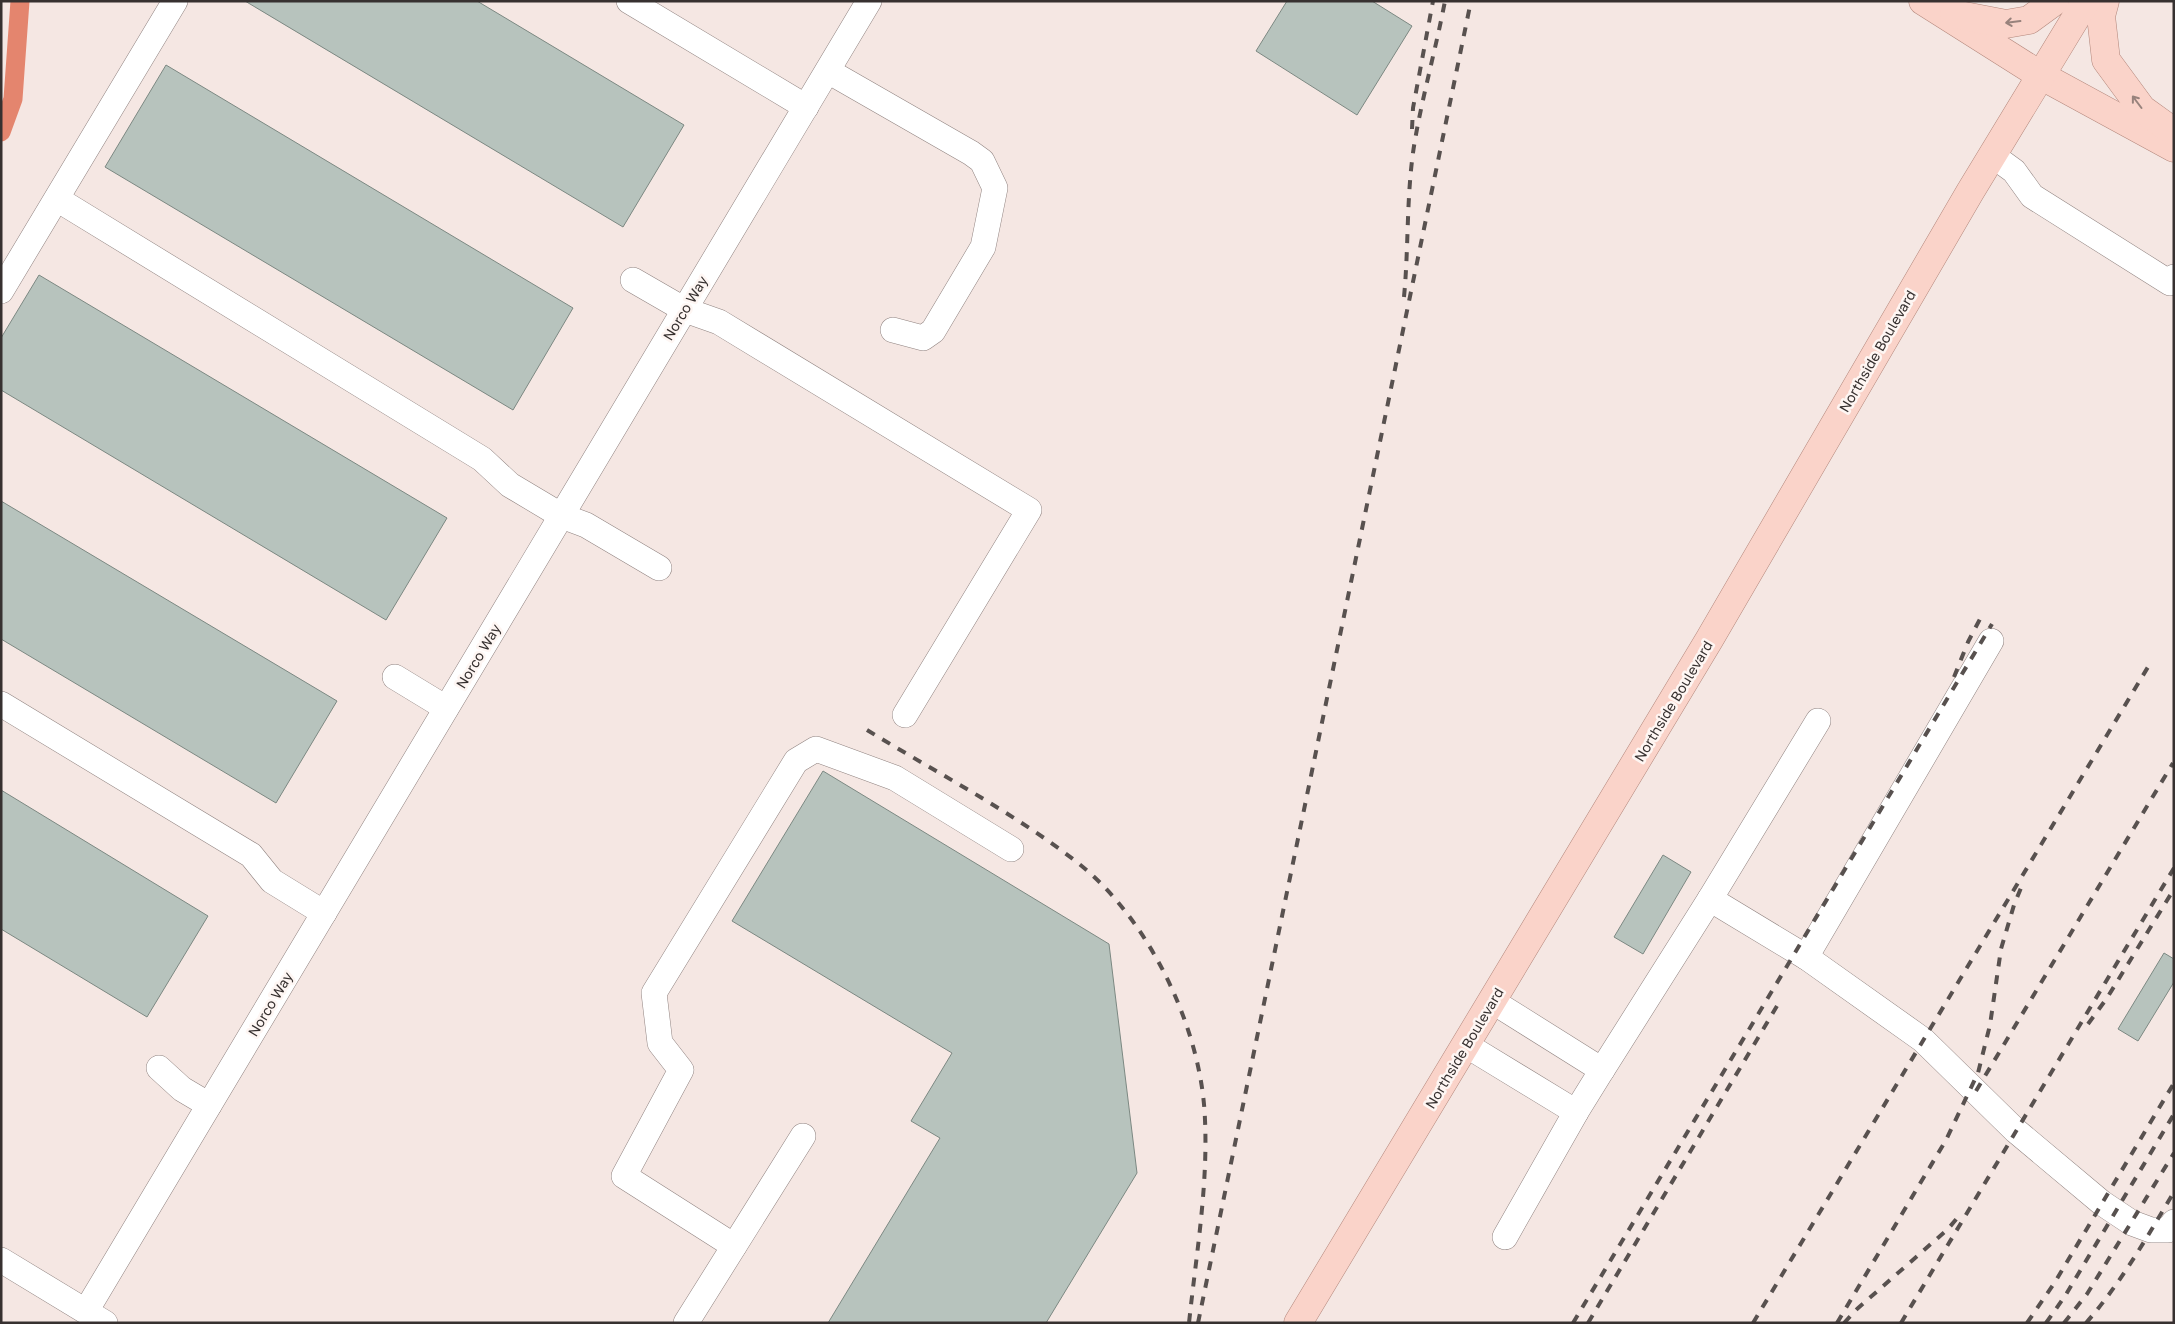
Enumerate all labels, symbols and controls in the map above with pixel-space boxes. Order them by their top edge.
one-way arrow [2005,17,2021,27]
one-way arrow [2132,95,2142,109]
street label: Norco Way [659,273,711,343]
street label: Northside Boulevard [1835,287,1919,415]
street label: Norco Way [452,621,504,691]
street label: Northside Boulevard [1630,637,1716,765]
street label: Norco Way [244,969,296,1039]
street label: Northside Boulevard [1421,984,1507,1112]

